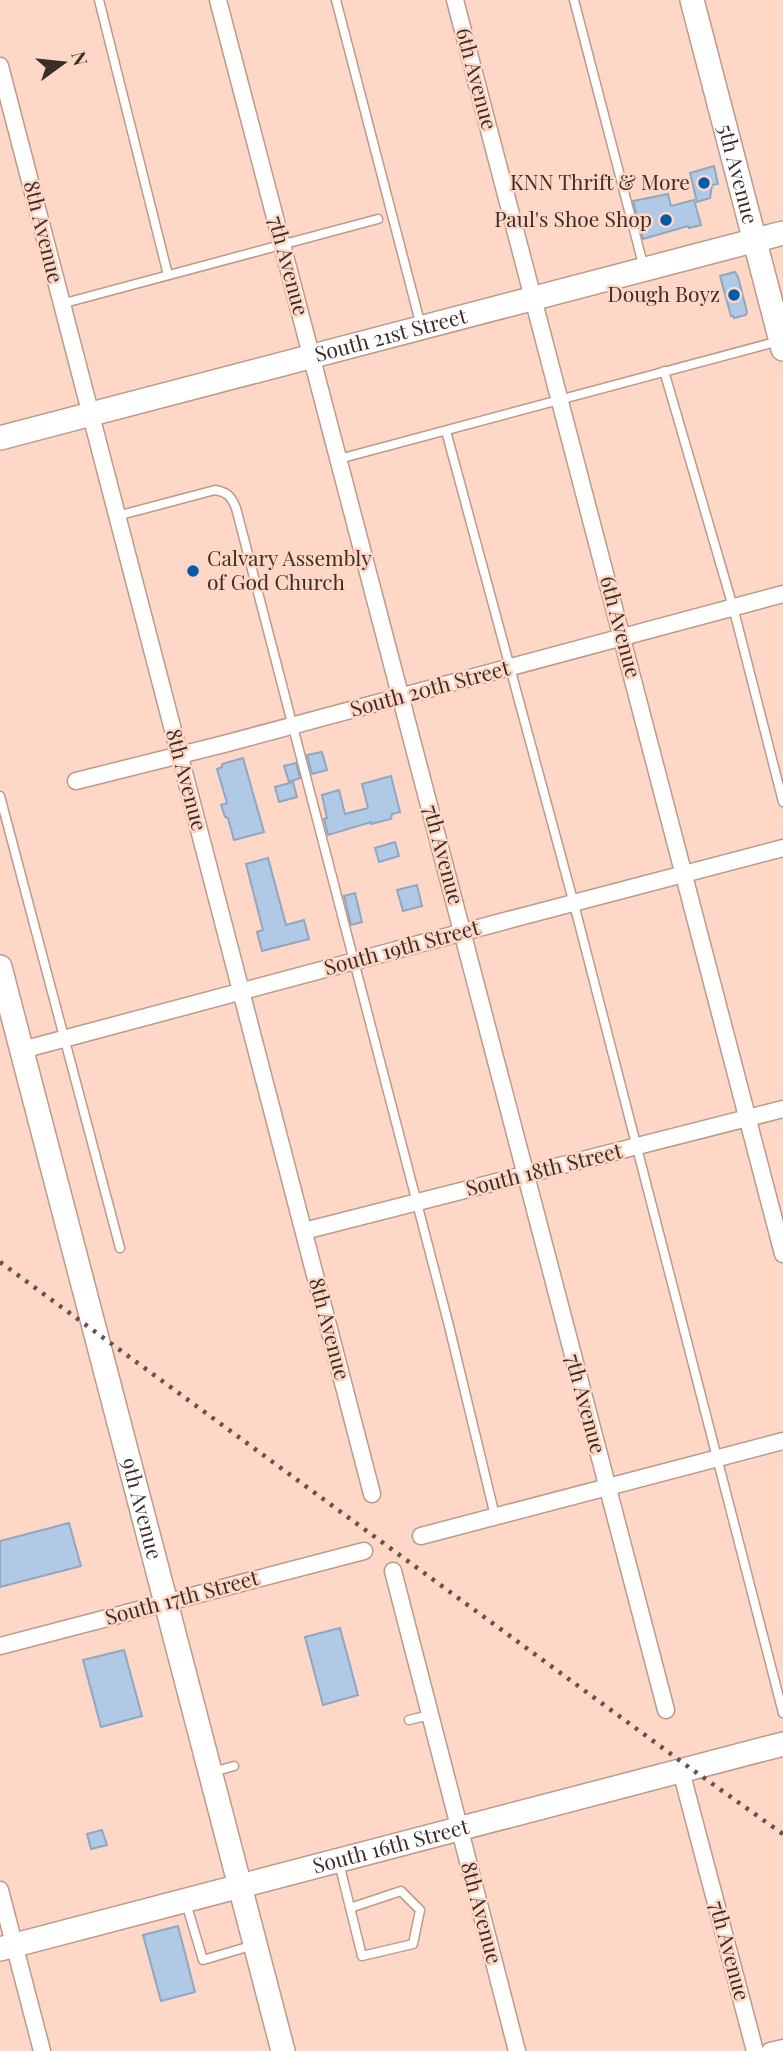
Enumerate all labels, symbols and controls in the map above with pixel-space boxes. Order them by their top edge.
street label: 6th Avenue [451,24,505,133]
north arrow [28,28,98,98]
text: N [66,48,95,69]
street label: 5th Avenue [713,121,766,227]
place label: KNN Thrift & More [510,167,690,195]
marker: KNN Thrift & More [696,175,712,191]
street label: 8th Avenue [19,177,71,286]
place label: Paul's Shoe Shop [494,204,652,232]
marker: Paul's Shoe Shop [658,212,674,228]
street label: 7th Avenue [263,213,317,318]
place label: Dough Boyz [607,279,720,307]
marker: Dough Boyz [726,287,742,303]
street label: South 21st Street [311,300,470,367]
place label: Calvary Assembly of God Church [207,543,372,595]
marker: Calvary Assembly of God Church [185,563,201,579]
street label: 6th Avenue [595,572,649,681]
street label: South 20th Street [347,652,513,722]
street label: 8th Avenue [161,725,215,834]
street label: 7th Avenue [418,802,472,907]
street label: South 19th Street [321,912,483,980]
street label: South 18th Street [462,1135,625,1201]
street label: 8th Avenue [304,1274,358,1383]
street label: 7th Avenue [560,1351,614,1456]
street label: 9th Avenue [117,1454,170,1562]
street label: South 17th Street [102,1562,262,1630]
street label: South 16th Street [309,1811,472,1879]
street label: 8th Avenue [456,1858,510,1967]
street label: 7th Avenue [704,1898,758,2003]

